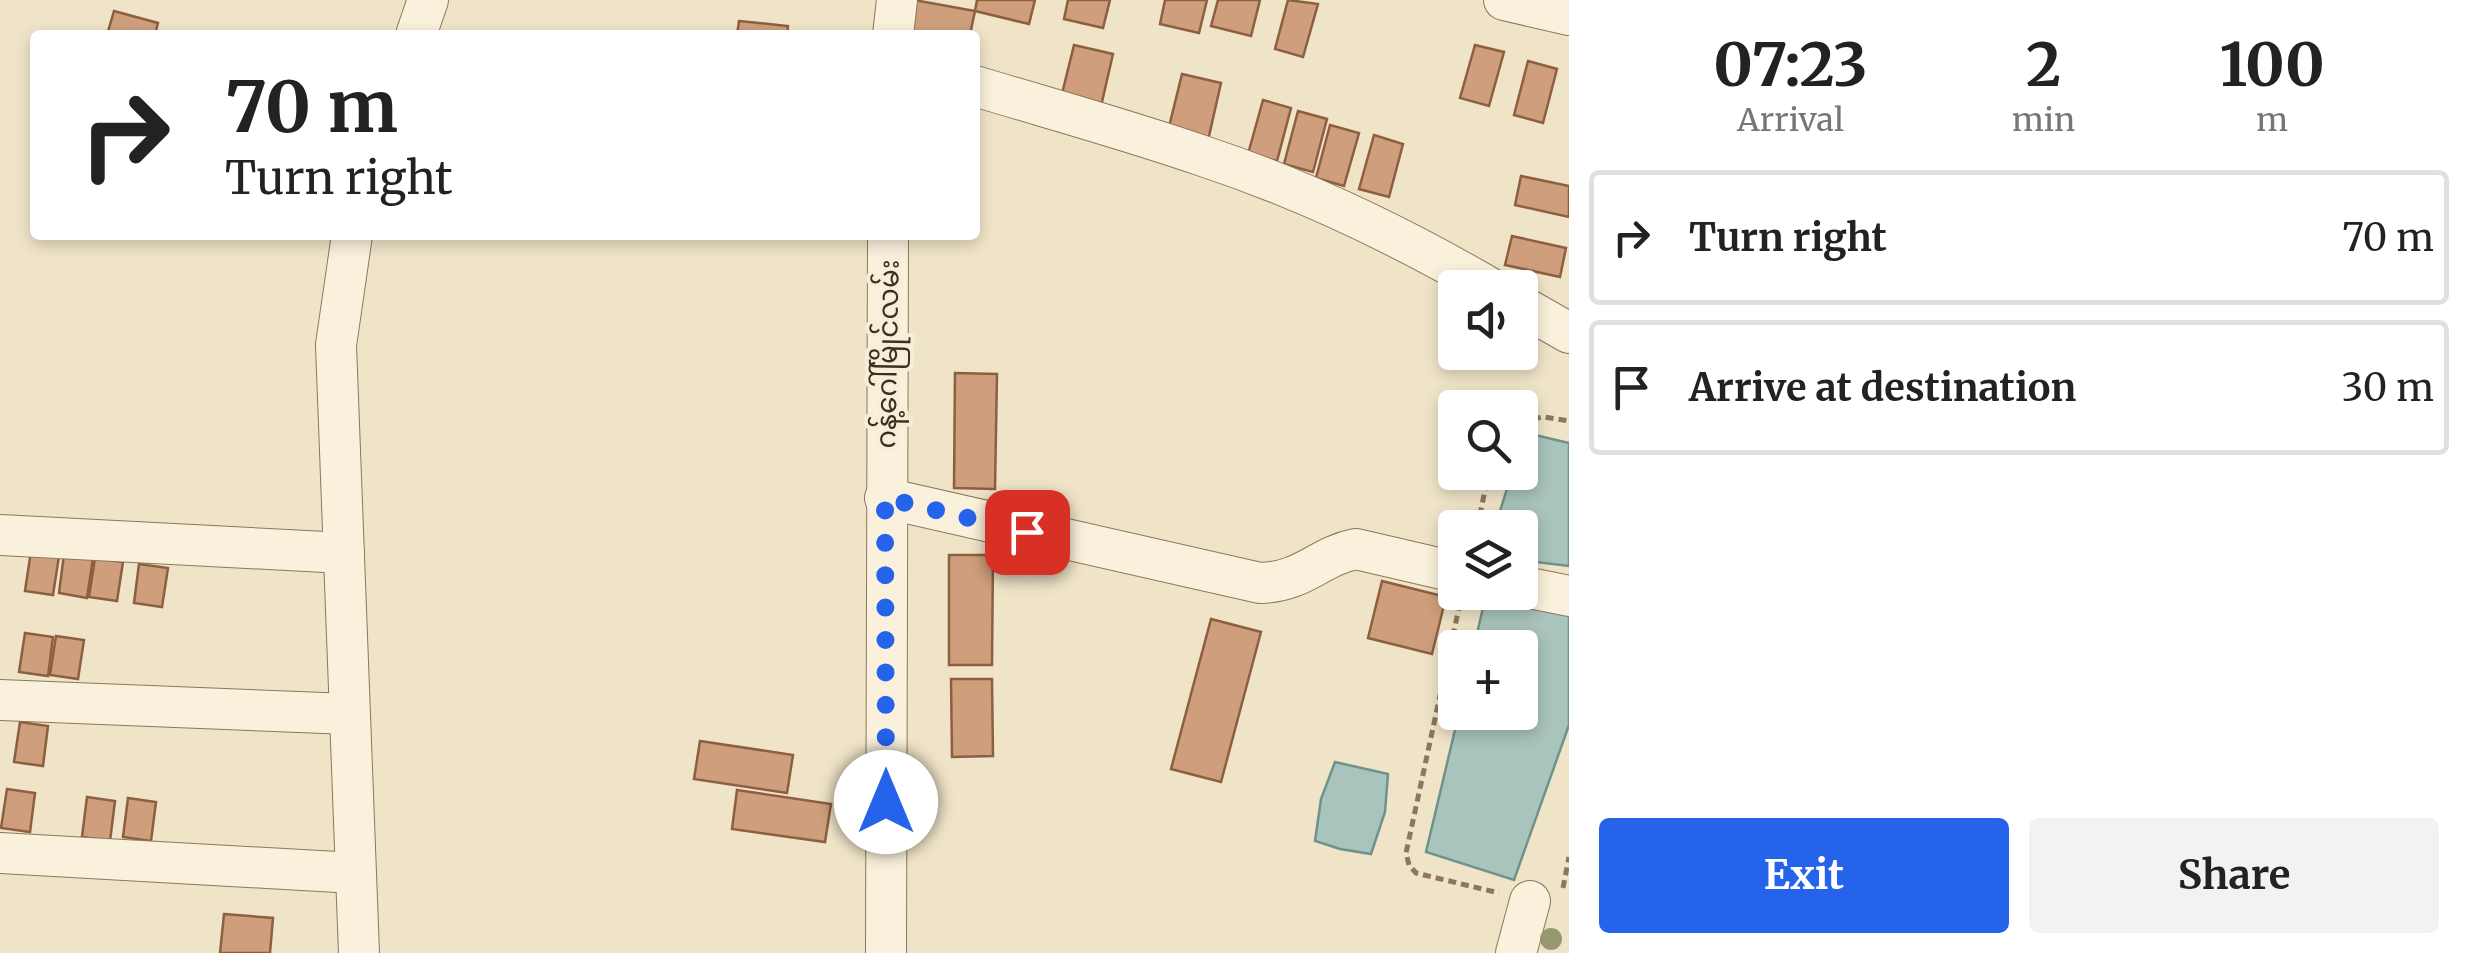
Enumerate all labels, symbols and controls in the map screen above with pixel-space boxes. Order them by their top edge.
text: 07:23 [1713,27,1868,102]
text: 2 [2026,27,2061,102]
text: 100 [2220,27,2325,102]
text: 70 m [225,63,398,151]
icon: right [60,70,190,200]
text: Arrival [1737,100,1844,140]
text: min [2012,100,2075,140]
text: m [2256,100,2288,140]
text: Turn right [225,150,453,206]
icon: right [1604,210,1659,265]
text: Turn right [1689,214,1887,261]
text: 70 m [2342,214,2434,261]
street label: ဂန့်ဂေါ်မြိုင်လမ်း [867,259,912,449]
map controls [1438,270,1538,730]
button: sound [1438,270,1538,370]
icon: arrive [1604,360,1659,415]
text: Arrive at destination [1689,364,2076,411]
text: 30 m [2341,364,2434,411]
button: search [1438,390,1538,490]
pin [985,490,1070,575]
icon: arrive [1000,505,1055,560]
button: layers [1438,510,1538,610]
button: + [1438,630,1538,730]
position arrow [834,750,938,854]
button: Exit [1599,818,2009,933]
button: Share [2029,818,2439,933]

